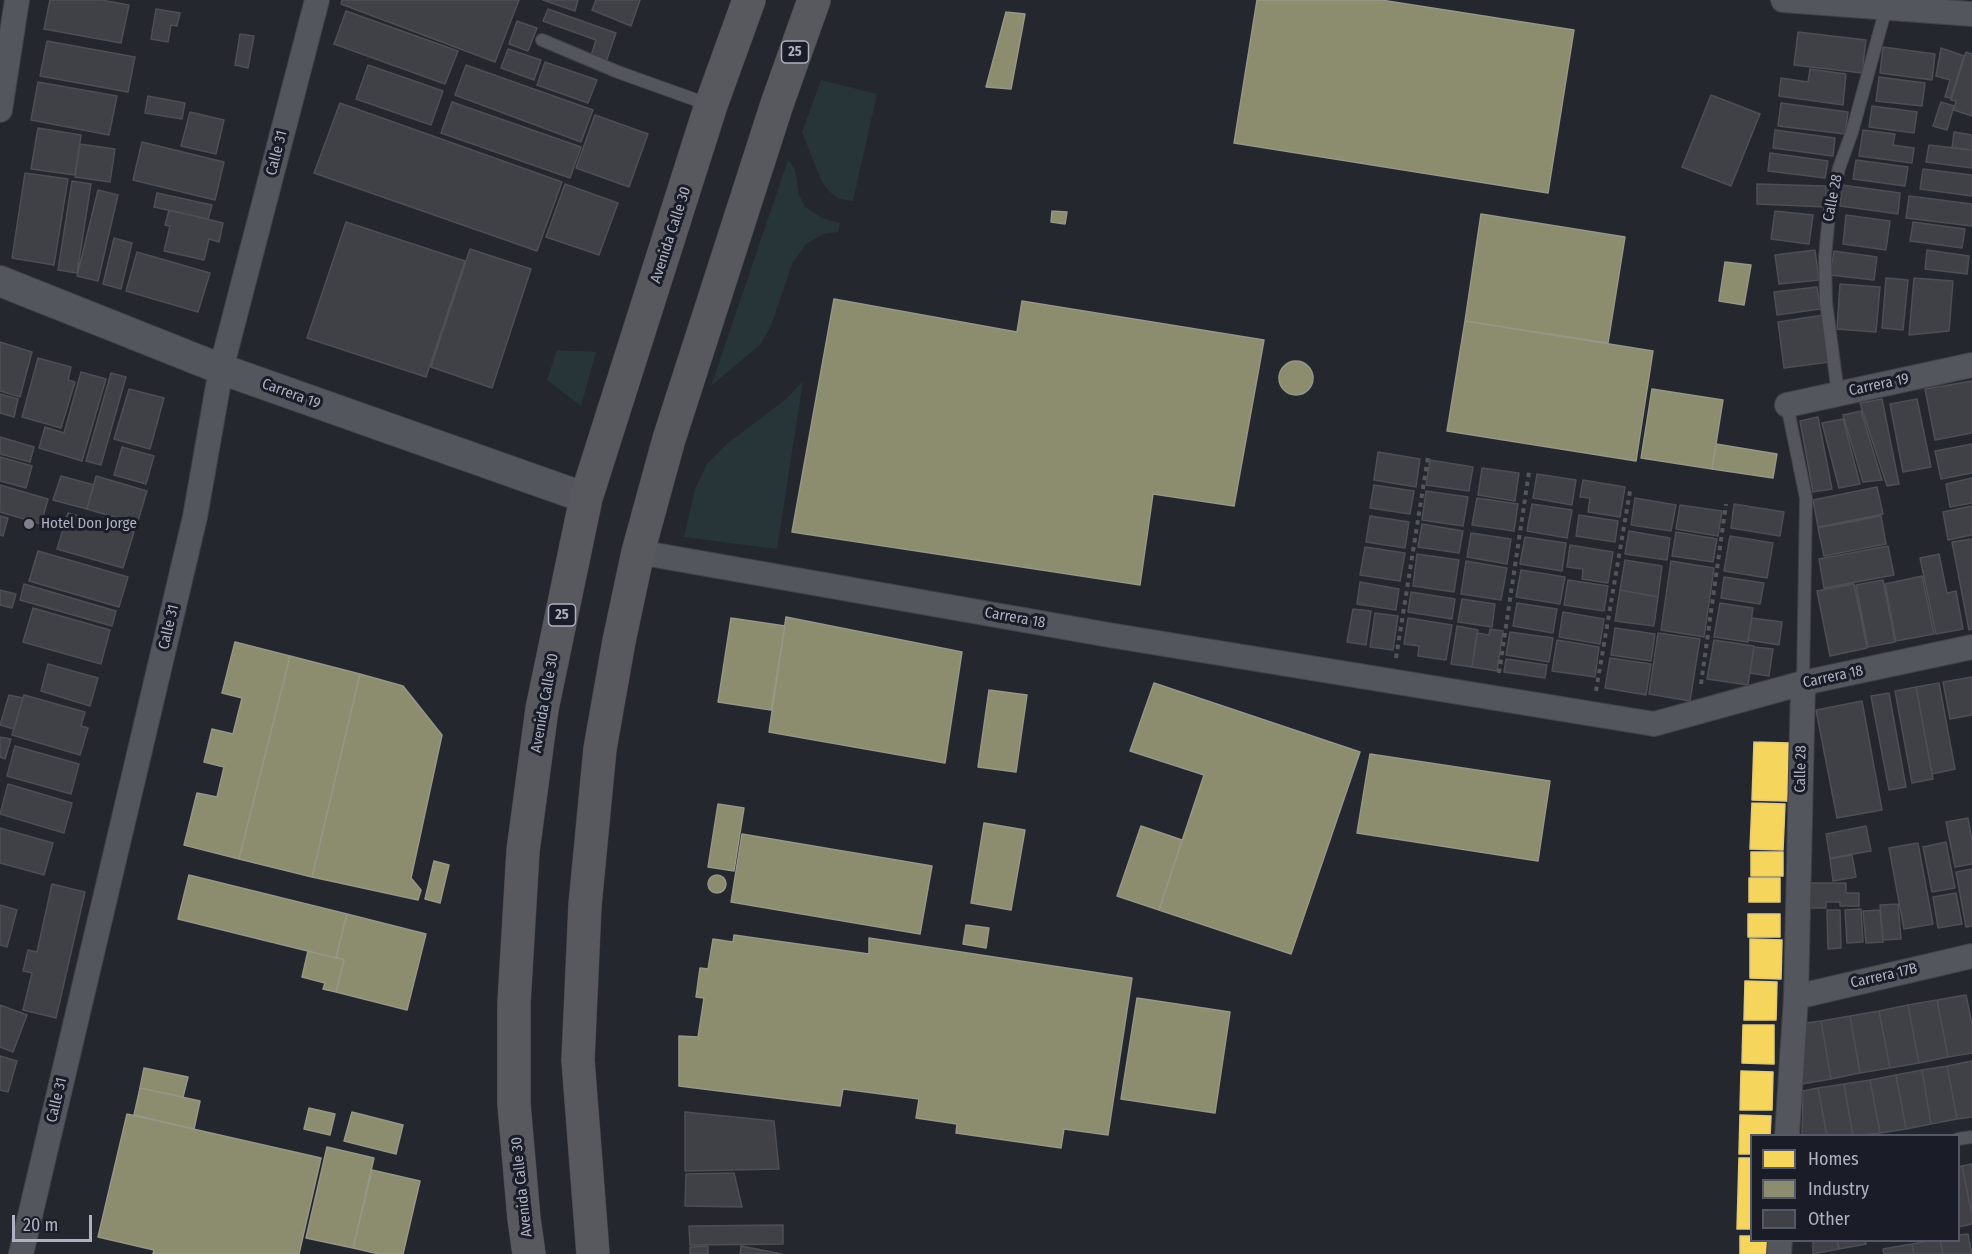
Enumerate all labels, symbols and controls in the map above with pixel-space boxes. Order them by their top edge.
road number: 25 [782,41,808,63]
street label: Calle 31 [263,129,291,177]
street label: Calle 28 [1820,173,1846,223]
street label: Avenida Calle 30 [647,184,695,286]
street label: Carrera 19 [1847,370,1911,400]
street label: Carrera 19 [259,375,323,413]
place label: Hotel Don Jorge [41,515,137,533]
marker: Hotel Don Jorge [22,517,36,531]
street label: Calle 31 [155,603,183,651]
road number: 25 [548,604,576,626]
street label: Carrera 18 [983,604,1047,632]
street label: Avenida Calle 30 [527,652,563,754]
street label: Carrera 18 [1801,662,1865,692]
street label: Calle 28 [1792,745,1810,793]
street label: Carrera 17B [1849,960,1919,992]
street label: Calle 31 [43,1076,71,1124]
legend [1750,1134,1960,1242]
street label: Avenida Calle 30 [508,1136,536,1238]
text: Homes [1808,1148,1859,1170]
text: Industry [1808,1178,1869,1200]
scale bar [15,1203,94,1241]
text: Other [1808,1208,1850,1230]
text: 20 m [23,1214,58,1236]

